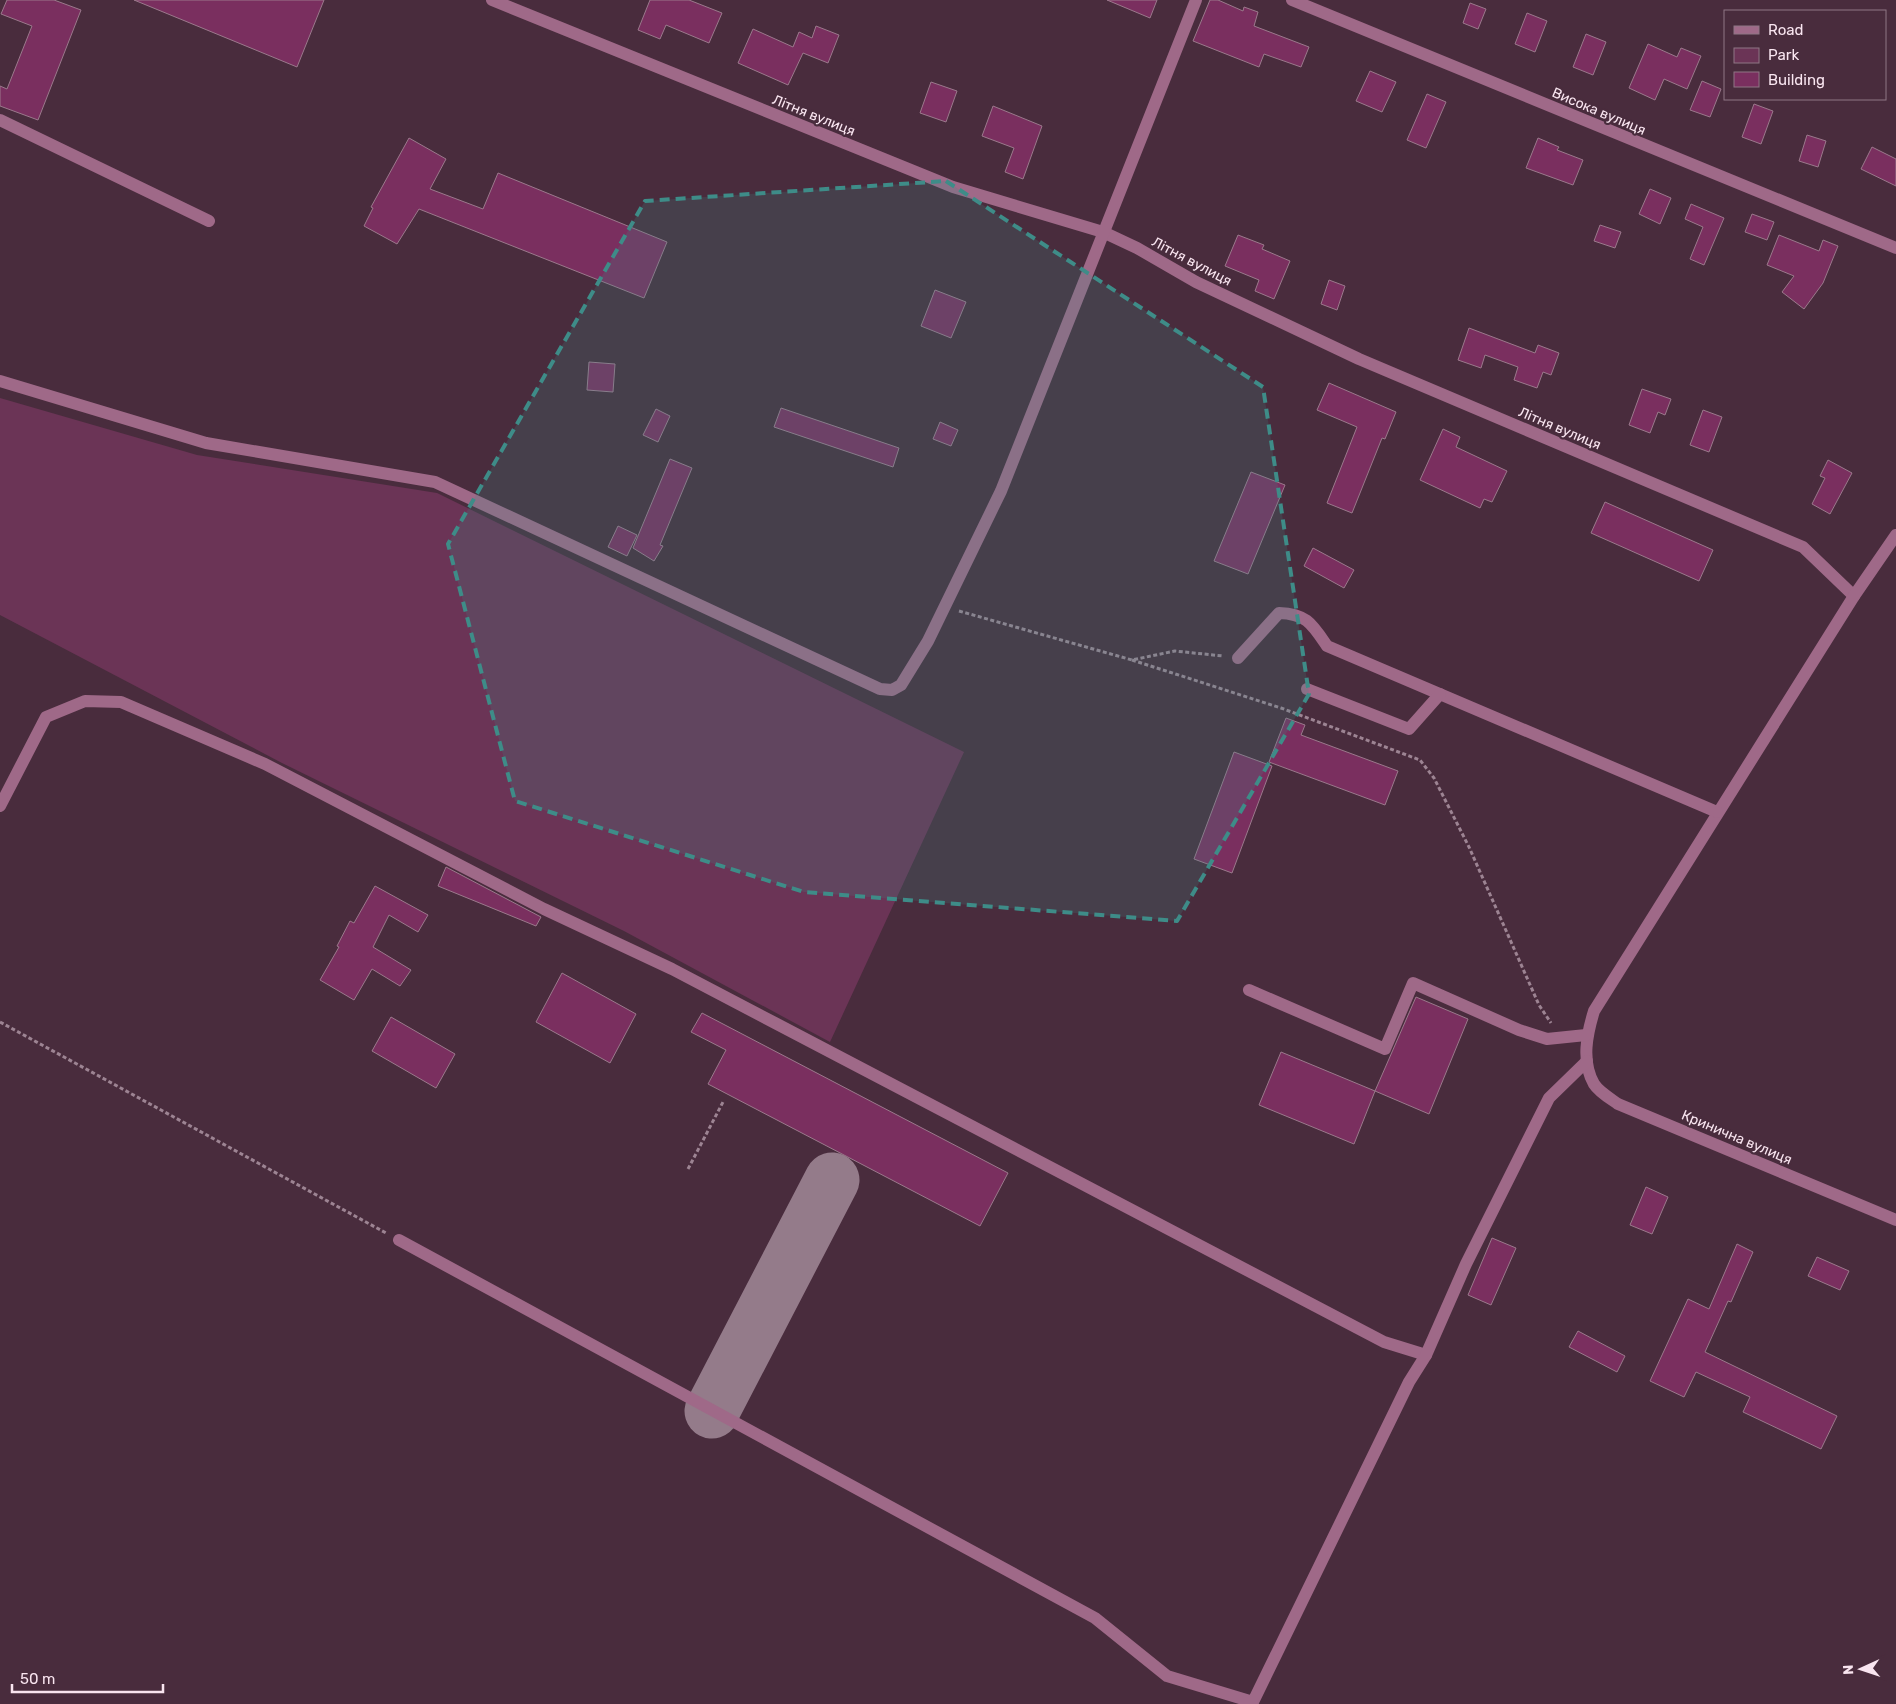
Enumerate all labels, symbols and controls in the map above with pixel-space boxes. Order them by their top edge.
legend [1724,10,1886,100]
text: Road [1768,21,1804,39]
text: Park [1768,46,1799,64]
text: Building [1768,71,1825,89]
street label: Висока вулиця [1549,84,1648,139]
street label: Літня вулиця [770,91,858,140]
street label: Літня вулиця [1149,233,1235,290]
street label: Літня вулиця [1516,403,1604,453]
street label: Кринична вулиця [1679,1107,1795,1168]
north arrow [1836,1644,1886,1694]
scale bar [12,1662,164,1694]
text: N [1840,1664,1857,1675]
text: 50 m [20,1670,55,1688]

